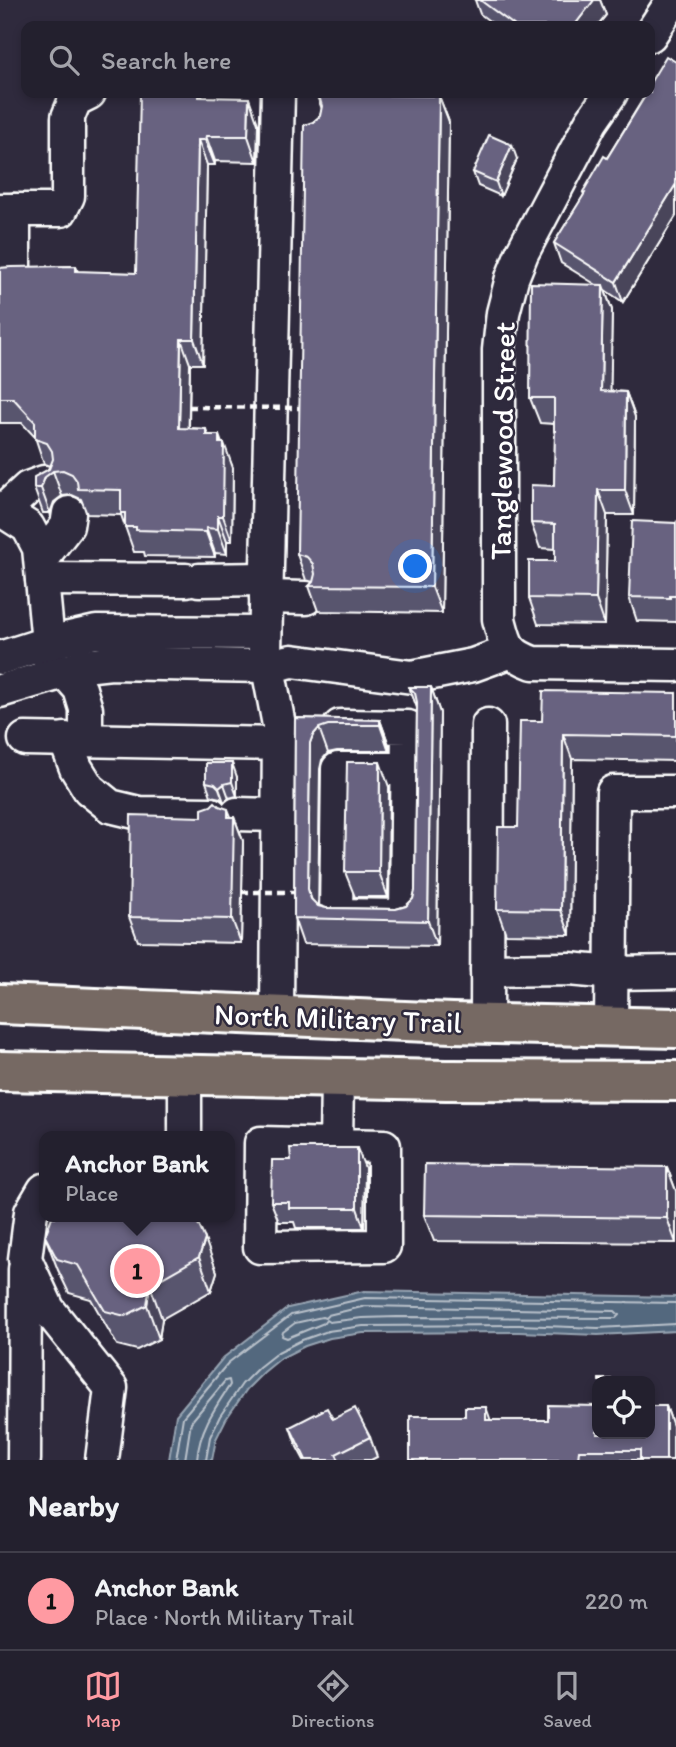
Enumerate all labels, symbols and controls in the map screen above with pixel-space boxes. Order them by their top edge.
search box [21,21,655,98]
icon: search [45,41,83,79]
text: Search here [101,44,231,76]
street label: Tanglewood Street [481,322,523,560]
your location [398,549,432,583]
street label: North Military Trail [213,995,463,1041]
popup [39,1131,235,1222]
text: Anchor Bank [65,1147,209,1179]
text: Place [65,1179,118,1207]
pin: 1 [114,1245,160,1297]
map controls [592,1376,655,1439]
button: locate [592,1376,655,1439]
text: Nearby [28,1487,119,1524]
text: Anchor Bank [95,1571,238,1603]
text: 1 [46,1587,56,1615]
text: 220 m [585,1587,648,1615]
text: Place · North Military Trail [95,1603,354,1631]
tab: Map [84,1667,122,1732]
tab: Directions [291,1667,375,1732]
tab: Saved [543,1667,592,1732]

